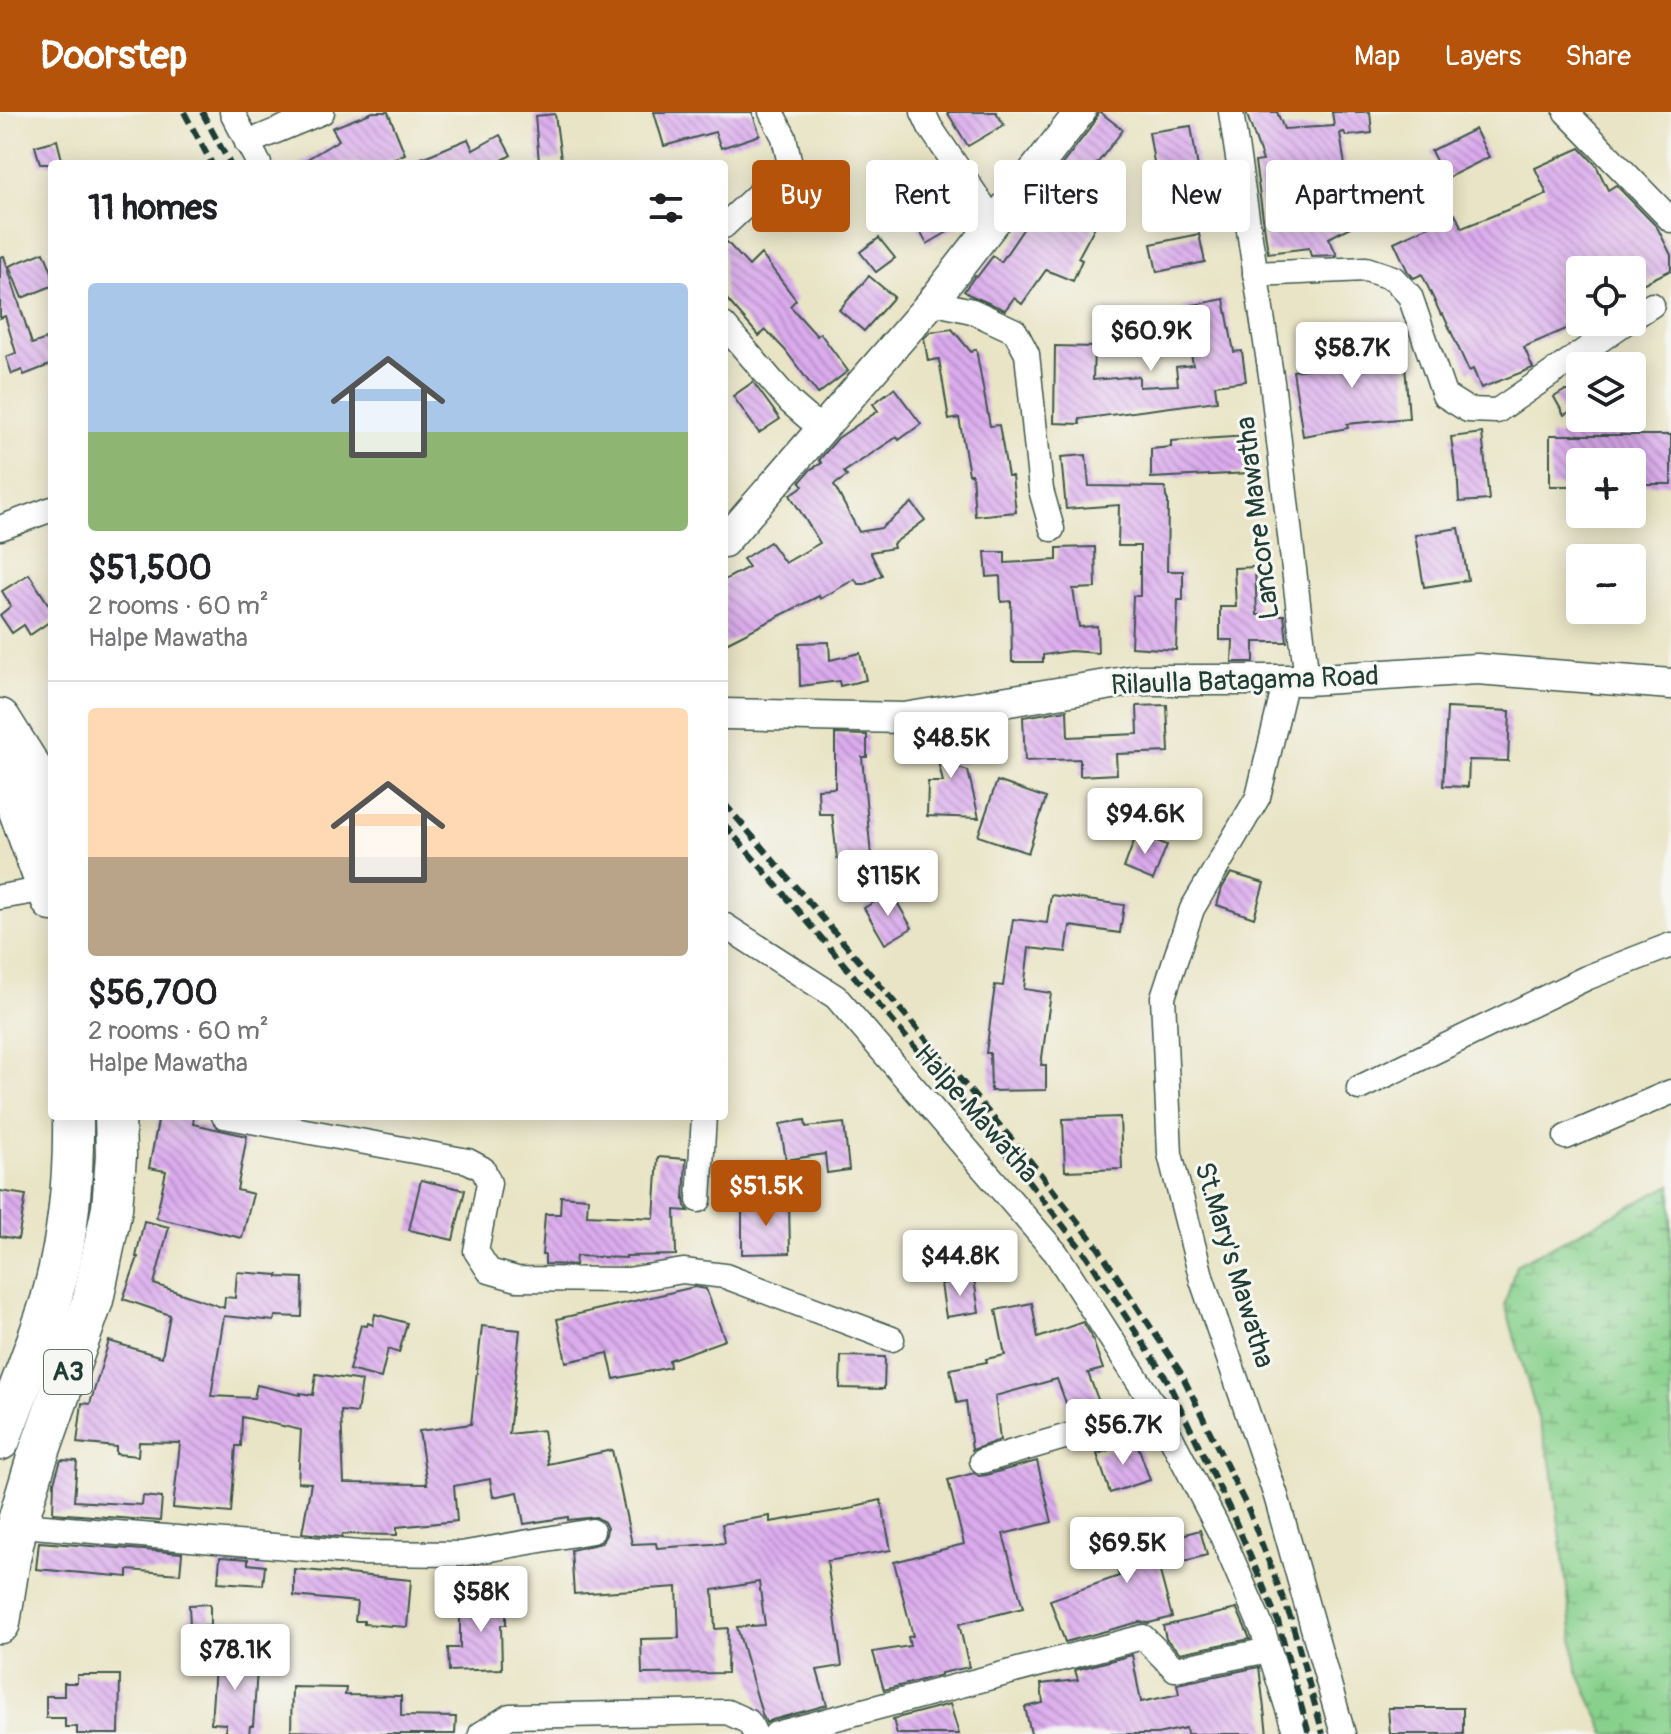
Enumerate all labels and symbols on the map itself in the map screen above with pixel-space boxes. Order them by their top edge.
pin: $60.9K [1086,305,1216,373]
pin: $58.7K [1287,322,1417,390]
street label: Lancore Mawatha [1228,415,1288,621]
street label: Rilaulla Batagama Road [1110,659,1380,703]
pin: $48.5K [886,712,1016,780]
pin: $94.6K [1080,788,1210,856]
pin: $115K [832,850,944,918]
street label: Halpe Mawatha [906,1038,1046,1190]
street label: St.Mary's Mawatha [1186,1158,1282,1372]
pin: $51.5K [701,1160,831,1228]
pin: $44.8K [895,1230,1025,1298]
road number: A3 [44,1350,92,1394]
pin: $56.7K [1058,1399,1188,1467]
pin: $69.5K [1062,1517,1192,1585]
pin: $58K [434,1566,528,1634]
pin: $78.1K [170,1624,300,1692]

